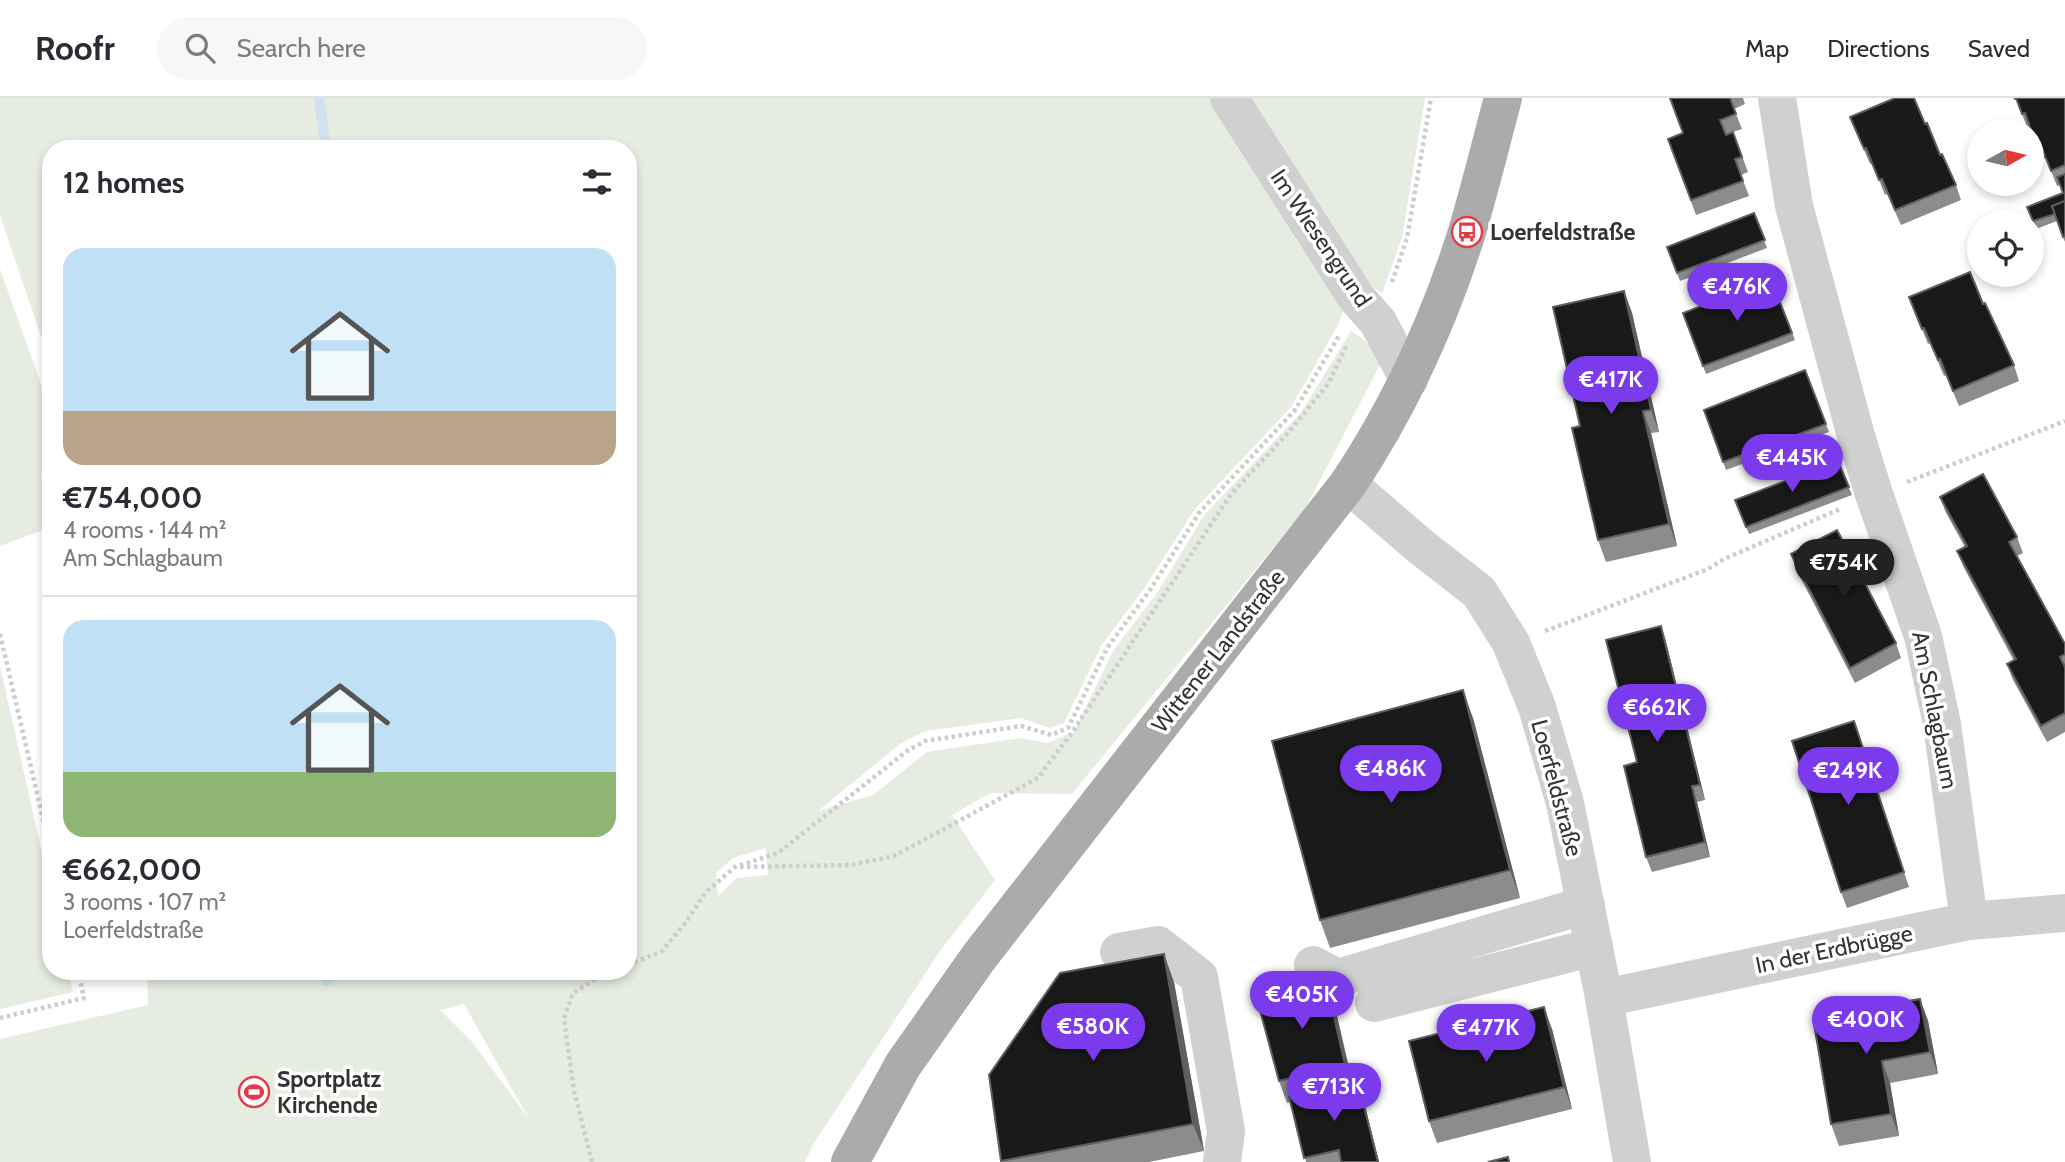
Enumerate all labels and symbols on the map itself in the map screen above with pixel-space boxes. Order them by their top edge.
north arrow [1967,119,2044,196]
street label: Im Wiesengrund [1265,164,1377,312]
bus stop icon: Loerfeldstraße [1450,215,1484,249]
place label: Loerfeldstraße [1490,218,1635,246]
pin: €476K [1688,264,1786,323]
pin: €417K [1562,356,1660,416]
pin: €445K [1743,434,1841,494]
pin: €754K [1795,540,1893,599]
street label: Wittener Landstraße [1146,564,1291,738]
street label: Am Schlagbaum [1906,629,1964,791]
pin: €662K [1608,684,1706,744]
street label: Loerfeldstraße [1525,716,1589,860]
pin: €486K [1342,746,1440,805]
pin: €249K [1799,748,1897,807]
street label: In der Erdbrügge [1753,919,1915,979]
pin: €405K [1253,972,1351,1031]
pin: €400K [1817,996,1915,1056]
pin: €580K [1044,1004,1142,1063]
pin: €477K [1437,1004,1535,1064]
pin: €713K [1285,1063,1383,1123]
place label: Sportplatz Kirchende [277,1065,381,1119]
sports icon: Sportplatz Kirchende [237,1075,271,1109]

